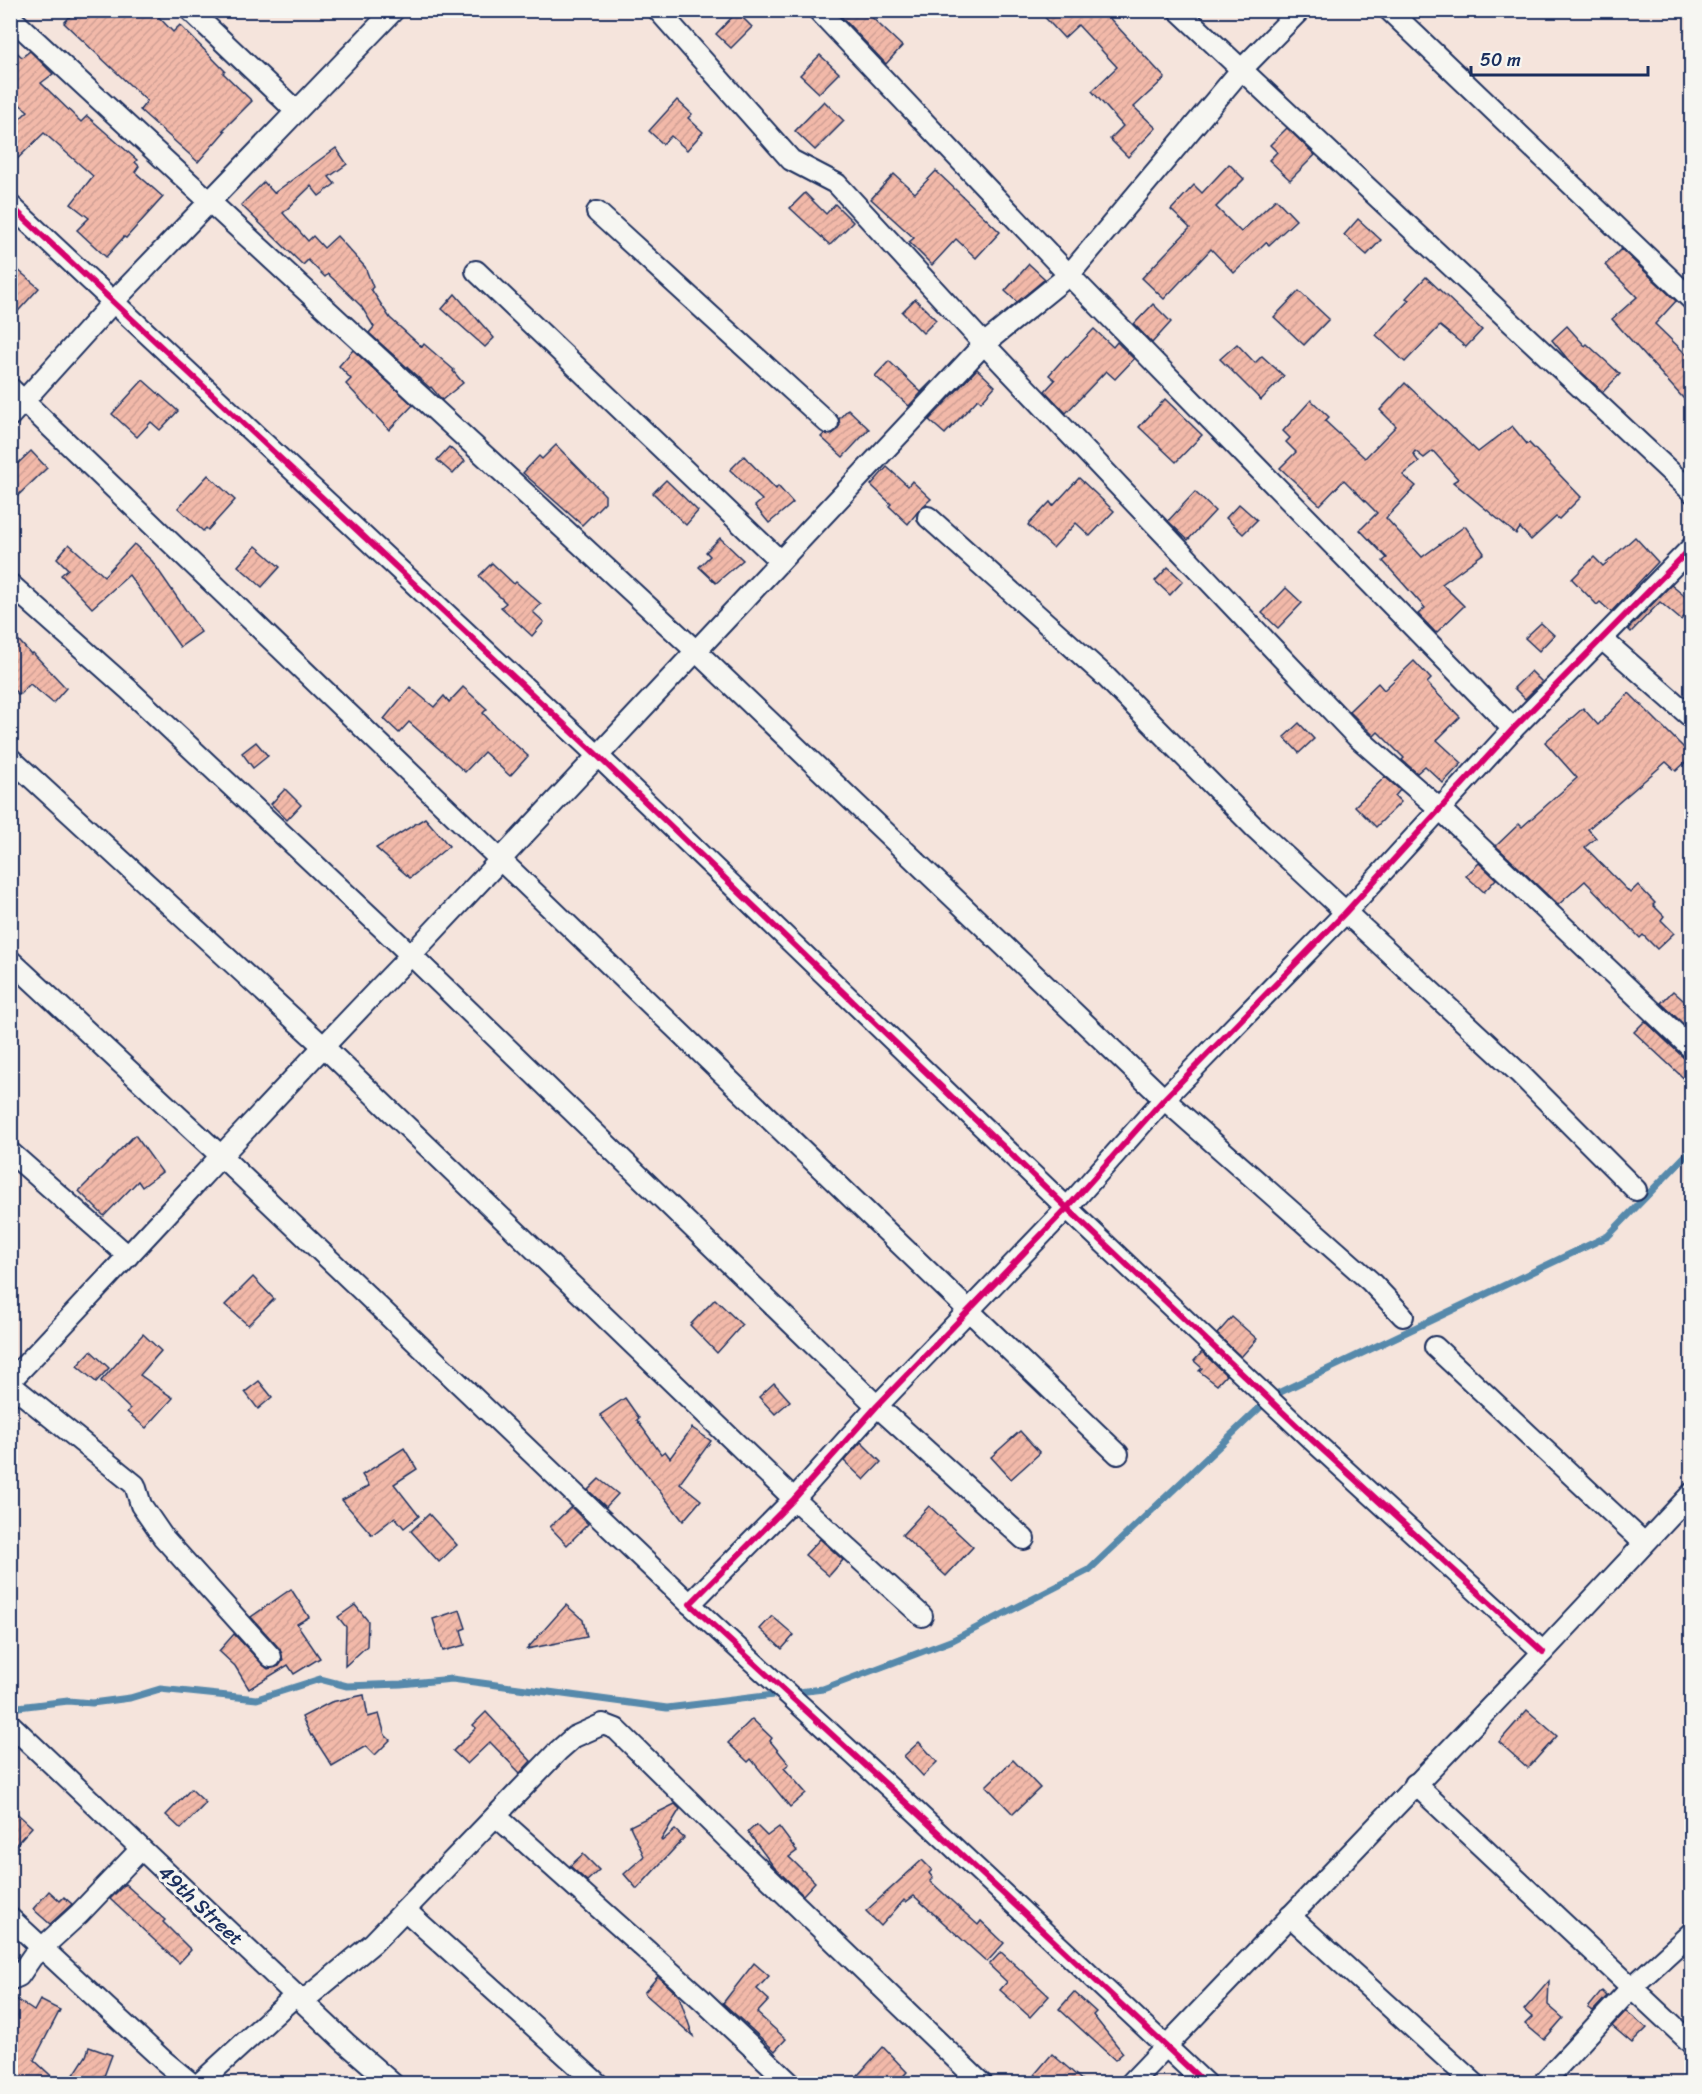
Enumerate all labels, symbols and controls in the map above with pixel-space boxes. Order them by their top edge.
scale bar [1471,39,1648,77]
text: 50 m [1480,44,1521,76]
street label: 49th Street [149,1856,252,1955]

